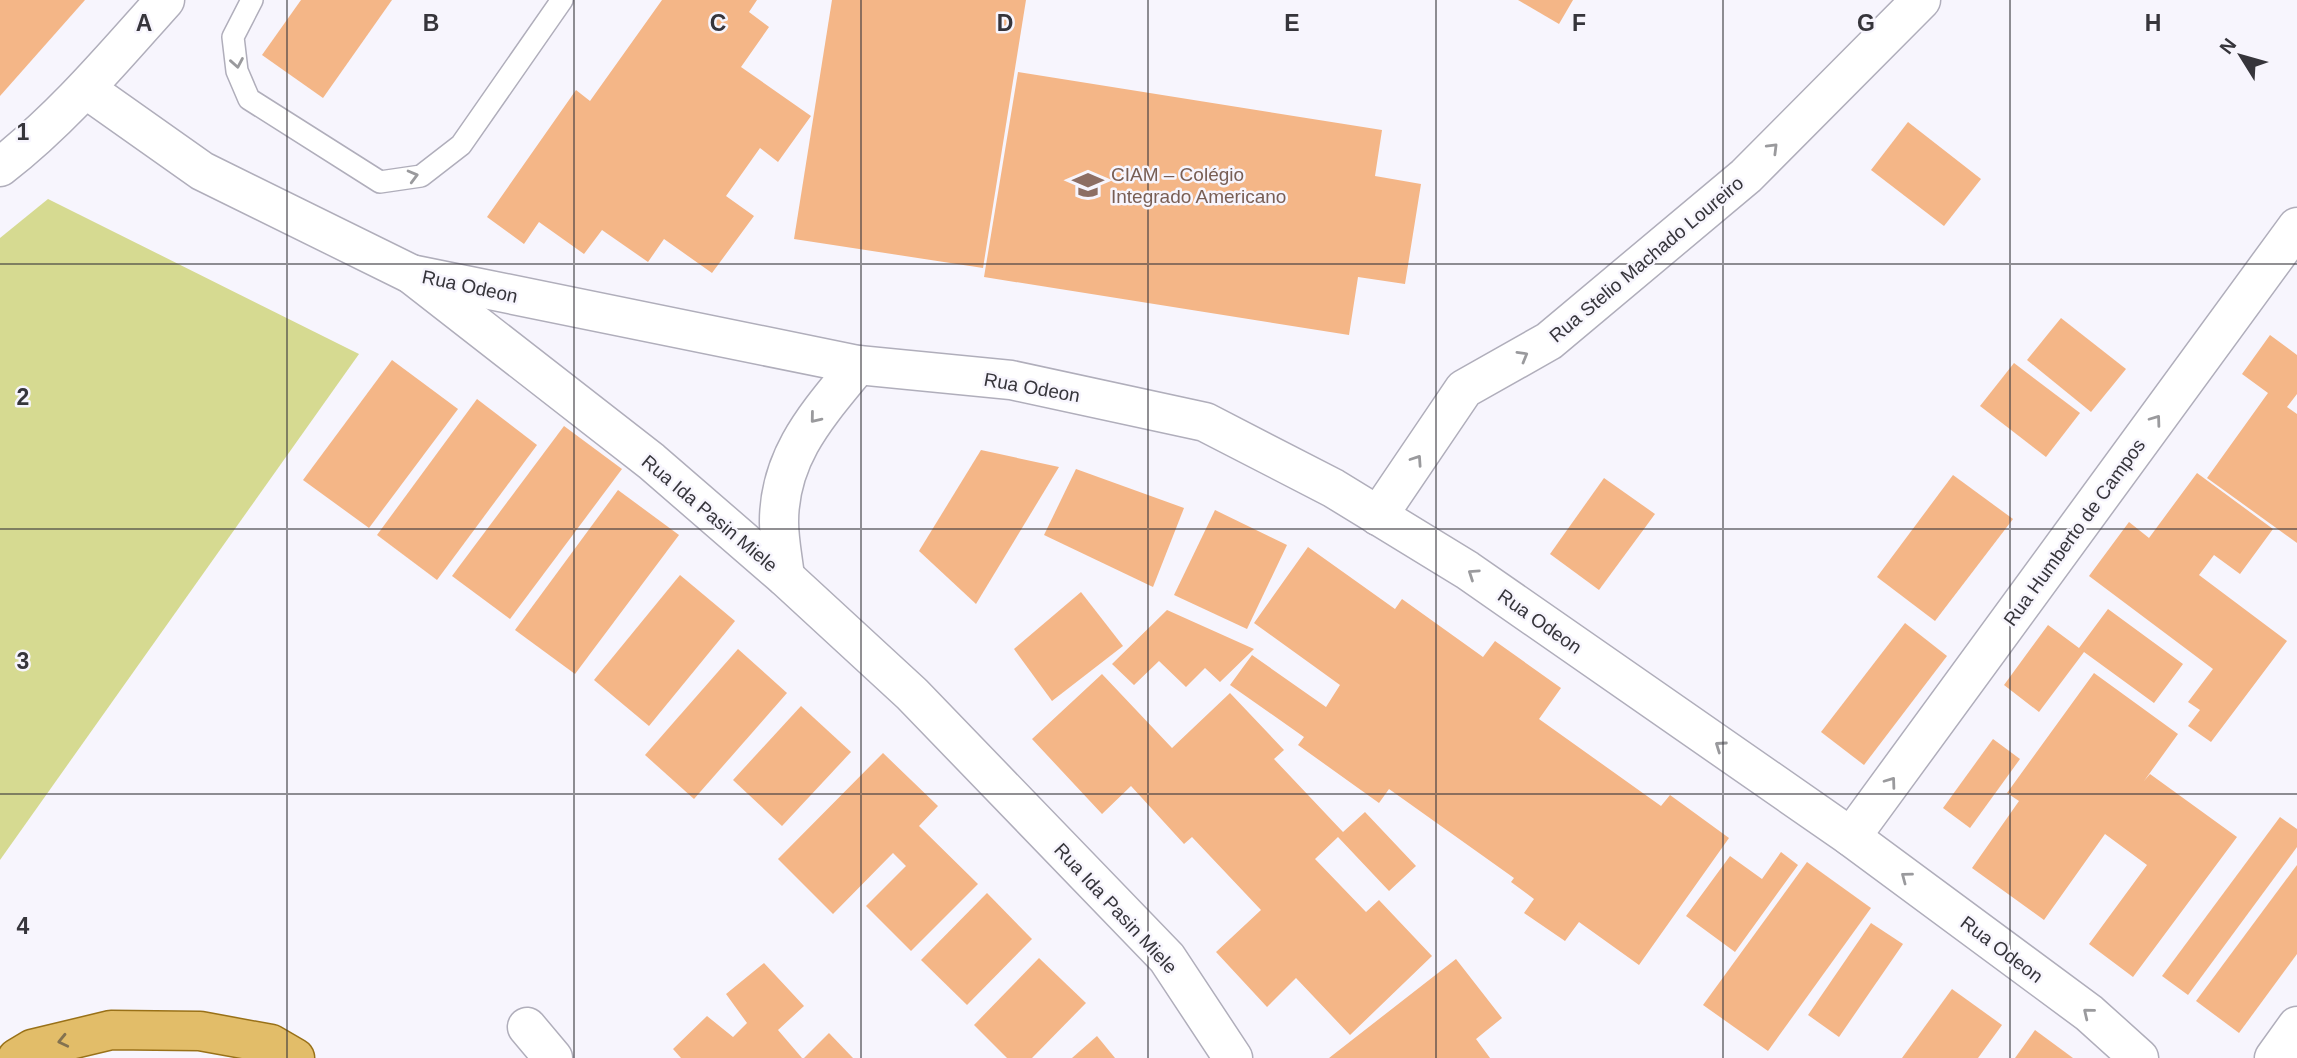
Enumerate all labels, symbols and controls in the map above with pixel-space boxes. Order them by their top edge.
text: A [136,10,152,36]
text: B [423,10,439,36]
text: C [710,10,726,36]
text: D [997,10,1013,36]
text: E [1284,10,1300,36]
text: F [1572,10,1586,36]
text: G [1857,10,1875,36]
text: H [2145,10,2161,36]
north arrow [2206,21,2276,91]
text: N [2215,34,2240,58]
one-way arrow [229,57,244,69]
text: 1 [17,119,30,145]
one-way arrow [1765,143,1778,156]
place label: CIAM – Colégio Integrado Americano [1111,164,1286,207]
school or university icon: CIAM – Colégio Integrado Americano [1071,168,1105,202]
one-way arrow [407,170,419,184]
street label: Rua Stelio Machado Loureiro [1545,172,1747,347]
street label: Rua Odeon [420,266,520,307]
one-way arrow [1516,351,1529,364]
street label: Rua Odeon [982,369,1082,406]
text: 2 [17,384,29,410]
one-way arrow [811,410,824,423]
one-way arrow [2147,415,2160,428]
street label: Rua Humberto de Campos [1999,435,2149,630]
street label: Rua Ida Pasin Miele [638,451,782,576]
one-way arrow [1408,455,1421,468]
one-way arrow [1468,570,1481,582]
street label: Rua Odeon [1494,585,1586,658]
text: 3 [17,648,29,674]
one-way arrow [1715,742,1728,754]
one-way arrow [1883,777,1895,789]
street label: Rua Ida Pasin Miele [1050,839,1181,978]
one-way arrow [1901,873,1913,886]
street label: Rua Odeon [1957,912,2047,987]
text: 4 [17,913,30,939]
one-way arrow [2084,1009,2097,1021]
one-way arrow [57,1033,69,1048]

